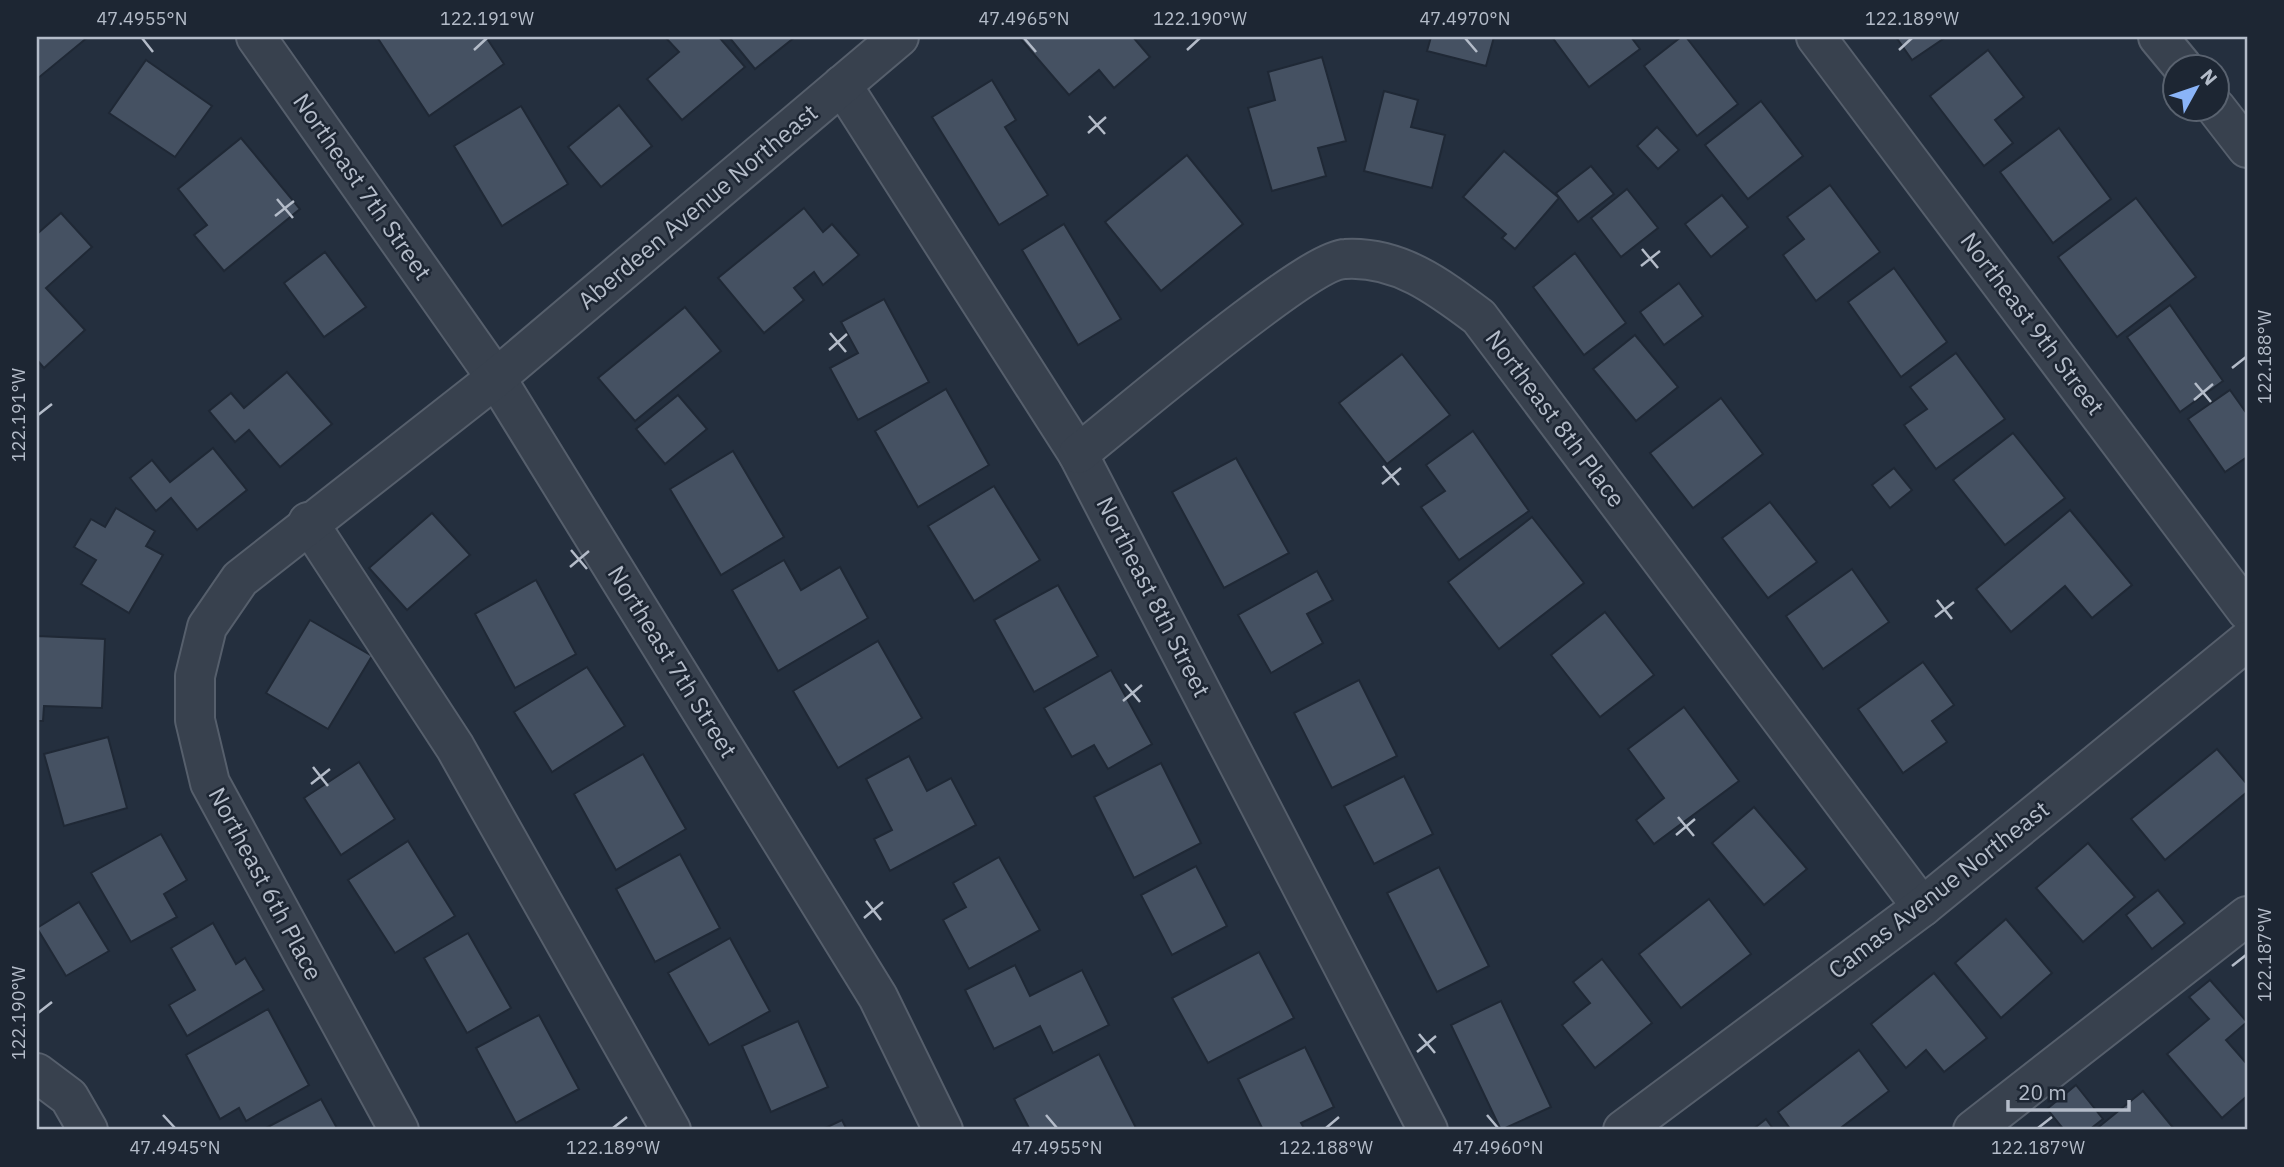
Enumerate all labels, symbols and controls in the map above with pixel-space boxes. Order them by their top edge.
text: 47.4955°N [97,7,187,30]
text: 122.191°W [440,7,534,30]
text: 47.4965°N [979,7,1069,30]
text: 122.190°W [1153,7,1247,30]
text: 47.4970°N [1420,7,1510,30]
text: 122.189°W [1865,7,1959,30]
north arrow [2162,52,2232,122]
text: N [2195,64,2223,90]
street label: Northeast 7th Street [286,87,439,286]
street label: Aberdeen Avenue Northeast [571,96,824,316]
street label: Northeast 9th Street [1954,226,2112,421]
text: 122.188°W [2253,310,2276,404]
street label: Northeast 8th Place [1479,323,1633,514]
text: 122.191°W [7,368,30,462]
street label: Northeast 8th Street [1089,491,1218,702]
street label: Northeast 7th Street [601,559,745,764]
street label: Northeast 6th Place [202,782,330,986]
street label: Camas Avenue Northeast [1821,793,2055,986]
text: 122.187°W [2253,908,2276,1002]
text: 122.190°W [7,966,30,1060]
scale bar [2008,1069,2128,1113]
text: 20 m [2018,1078,2067,1106]
text: 47.4945°N [130,1136,220,1159]
text: 122.189°W [566,1136,660,1159]
text: 47.4955°N [1012,1136,1102,1159]
text: 122.188°W [1279,1136,1373,1159]
text: 47.4960°N [1453,1136,1543,1159]
text: 122.187°W [1991,1136,2085,1159]

